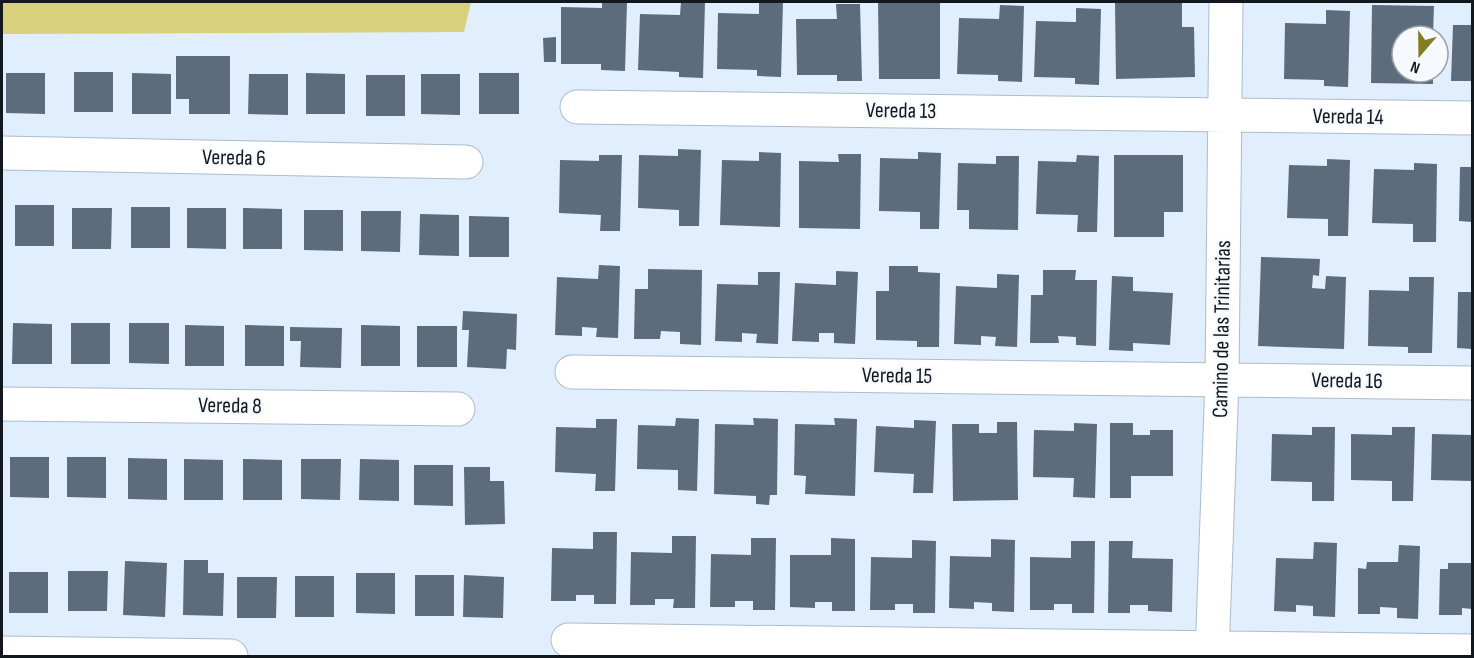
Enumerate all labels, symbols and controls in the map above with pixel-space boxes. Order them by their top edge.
north arrow [1390,24,1450,84]
text: N [1408,56,1423,77]
street label: Vereda 13 [865,97,937,125]
street label: Vereda 14 [1312,103,1384,131]
street label: Vereda 6 [202,144,266,172]
street label: Camino de las Trinitarias [1207,240,1237,418]
street label: Vereda 15 [861,362,933,390]
street label: Vereda 16 [1311,367,1383,395]
street label: Vereda 8 [198,392,262,420]

